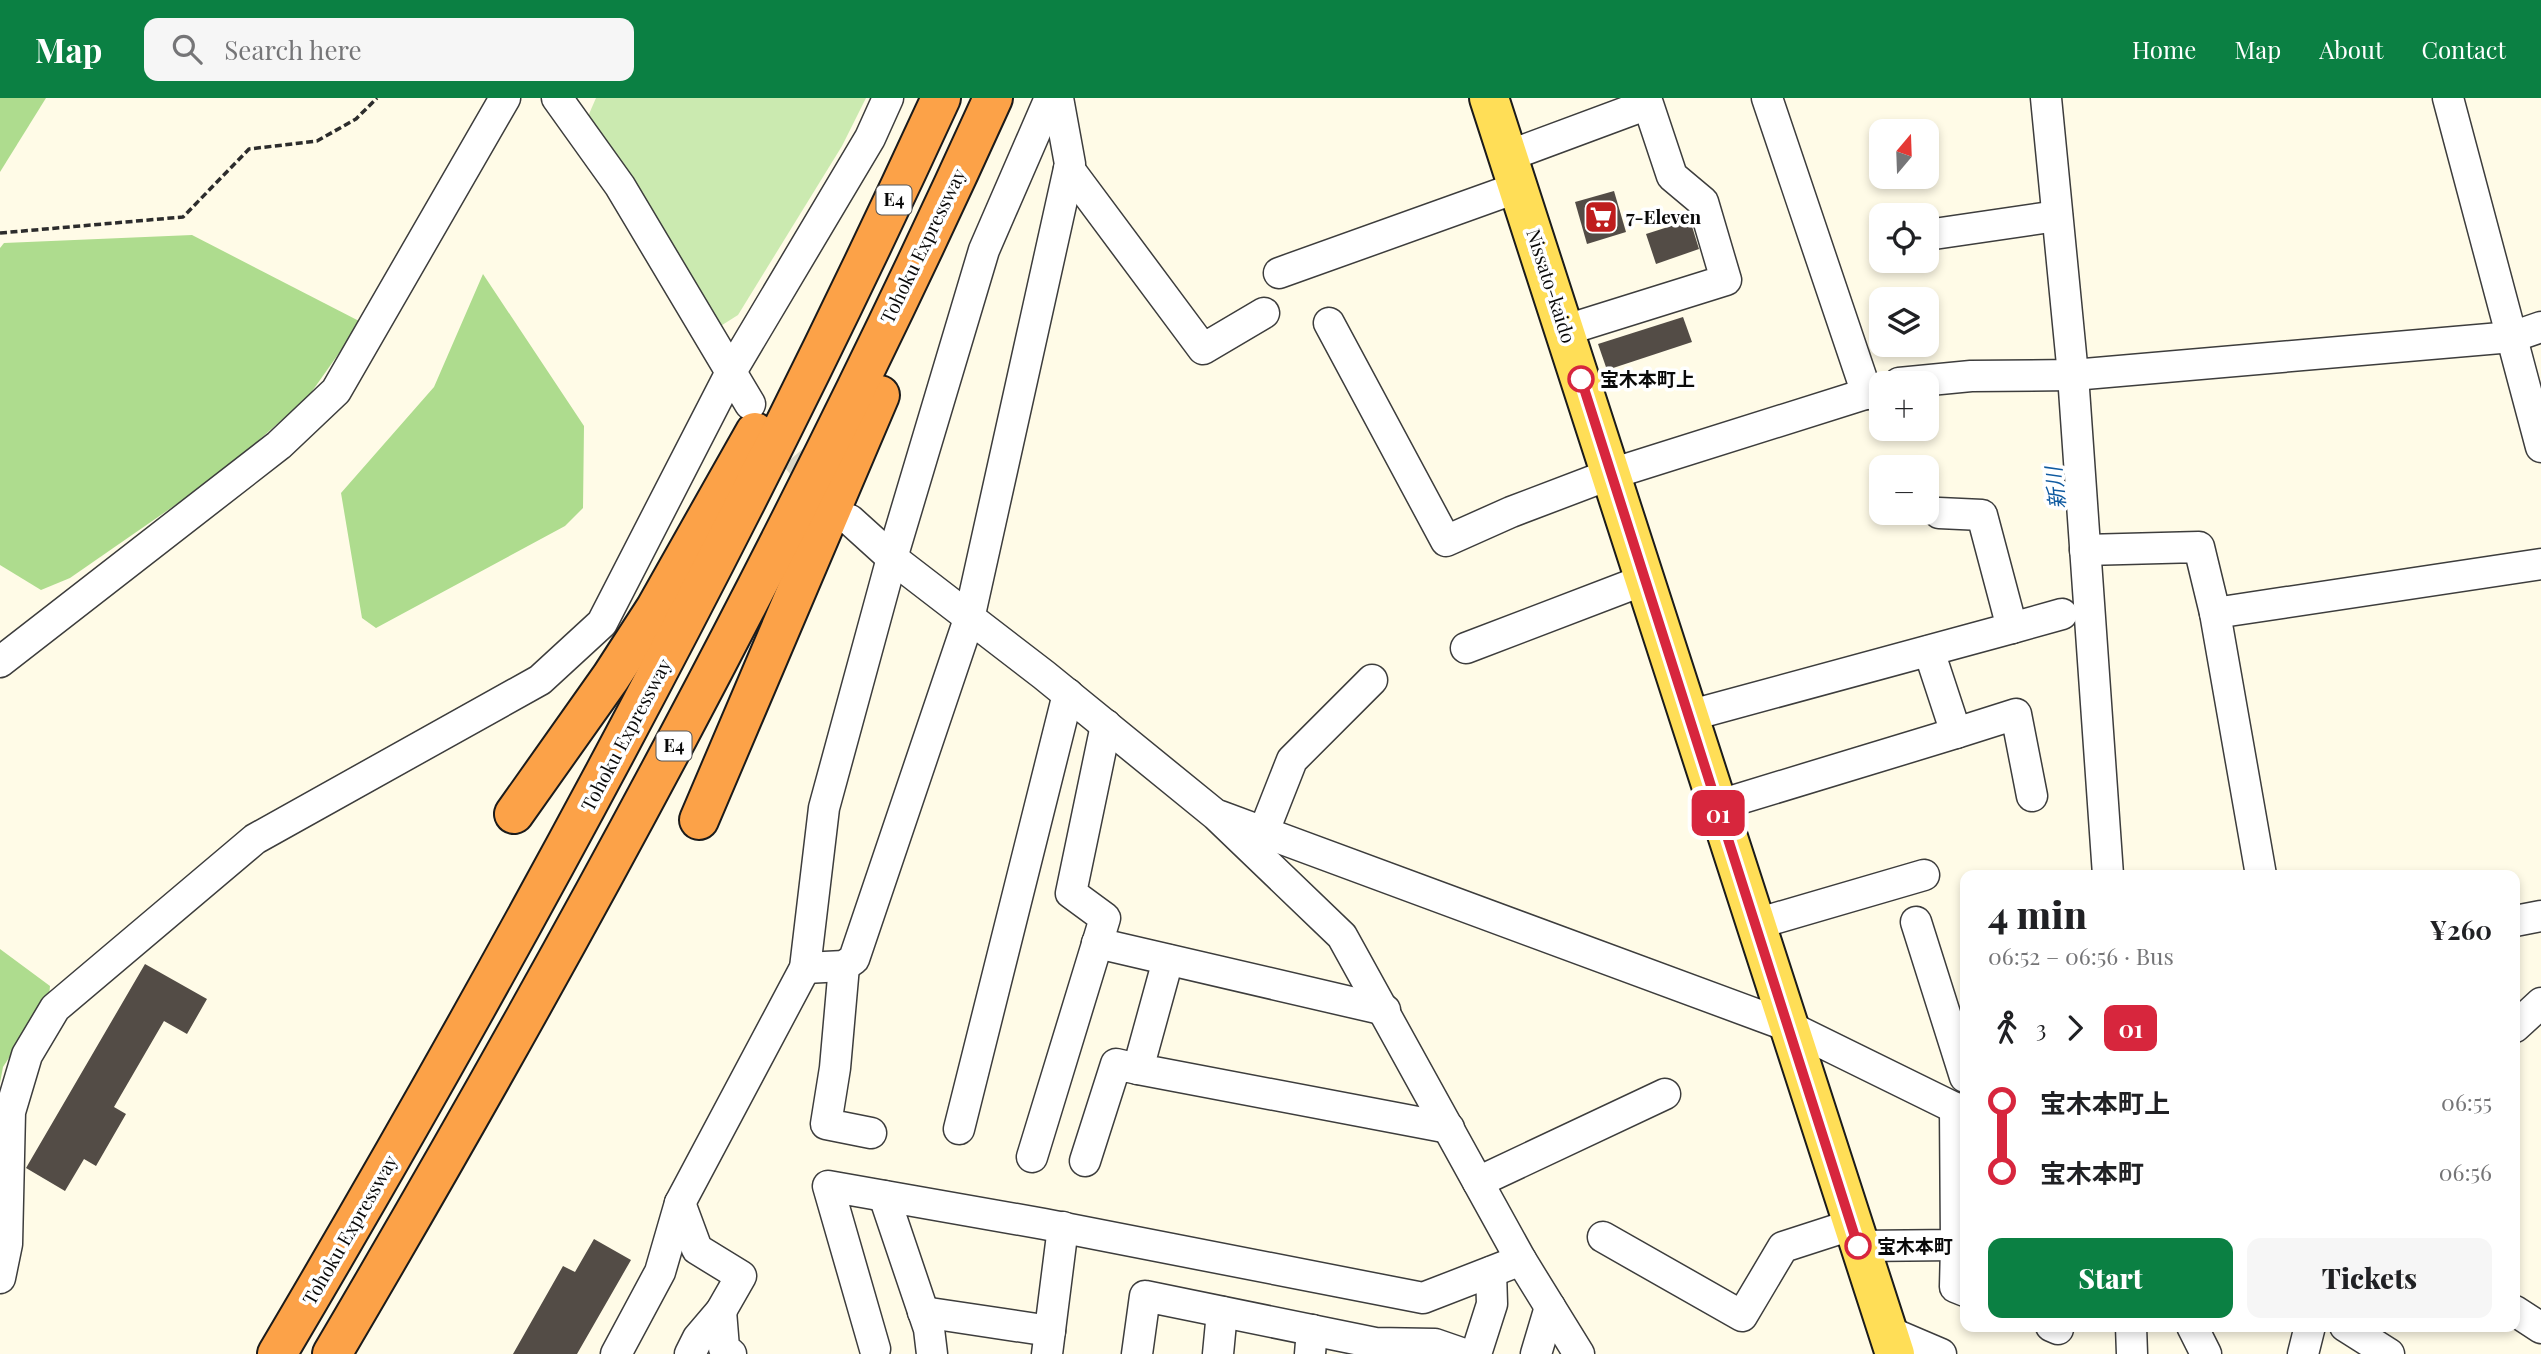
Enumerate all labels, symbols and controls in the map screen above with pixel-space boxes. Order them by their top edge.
search box [144,18,634,81]
text: Map [35,27,102,71]
icon: search [168,30,206,68]
text: Search here [224,32,362,67]
text: Home [2132,33,2196,65]
text: Map [2234,33,2281,65]
text: About [2319,33,2383,65]
text: Contact [2421,33,2506,65]
north arrow [1869,119,1939,189]
map controls [1869,119,1939,525]
street label: Tohoku Expressway [873,163,971,327]
road number: E4 [876,186,912,214]
supermarket icon: 7-Eleven [1582,198,1620,236]
place label: 7-Eleven [1626,203,1701,229]
button: locate [1869,203,1939,273]
street label: Nissato-kaido [1521,225,1583,346]
button: layers [1869,287,1939,357]
place label: 宝木本町上 [1600,365,1695,391]
marker: 宝木本町上 [1568,366,1594,392]
button: + [1869,371,1939,441]
button: − [1869,455,1939,525]
water label: 新川 [2038,464,2070,511]
street label: Tohoku Expressway [574,653,677,815]
road number: E4 [656,732,692,760]
line badge: 01 [1686,790,1750,836]
text: 01 [1706,797,1730,829]
text: 4 min [1988,888,2087,939]
text: ¥260 [2429,912,2492,947]
text: 06:52 – 06:56 · Bus [1988,940,2174,971]
icon: walk [1988,1009,2026,1047]
icon: forward [2056,1009,2094,1047]
text: 3 [2036,1012,2046,1043]
text: 01 [2118,1012,2143,1044]
text: 宝木本町上 [2040,1085,2170,1120]
text: 06:55 [2441,1086,2492,1117]
street label: Tohoku Expressway [296,1149,403,1309]
text: 宝木本町 [2040,1155,2144,1190]
text: 06:56 [2439,1156,2492,1187]
place label: 宝木本町 [1877,1232,1953,1258]
marker: 宝木本町 [1845,1233,1871,1259]
button: Start [1988,1238,2233,1318]
button: Tickets [2247,1238,2492,1318]

